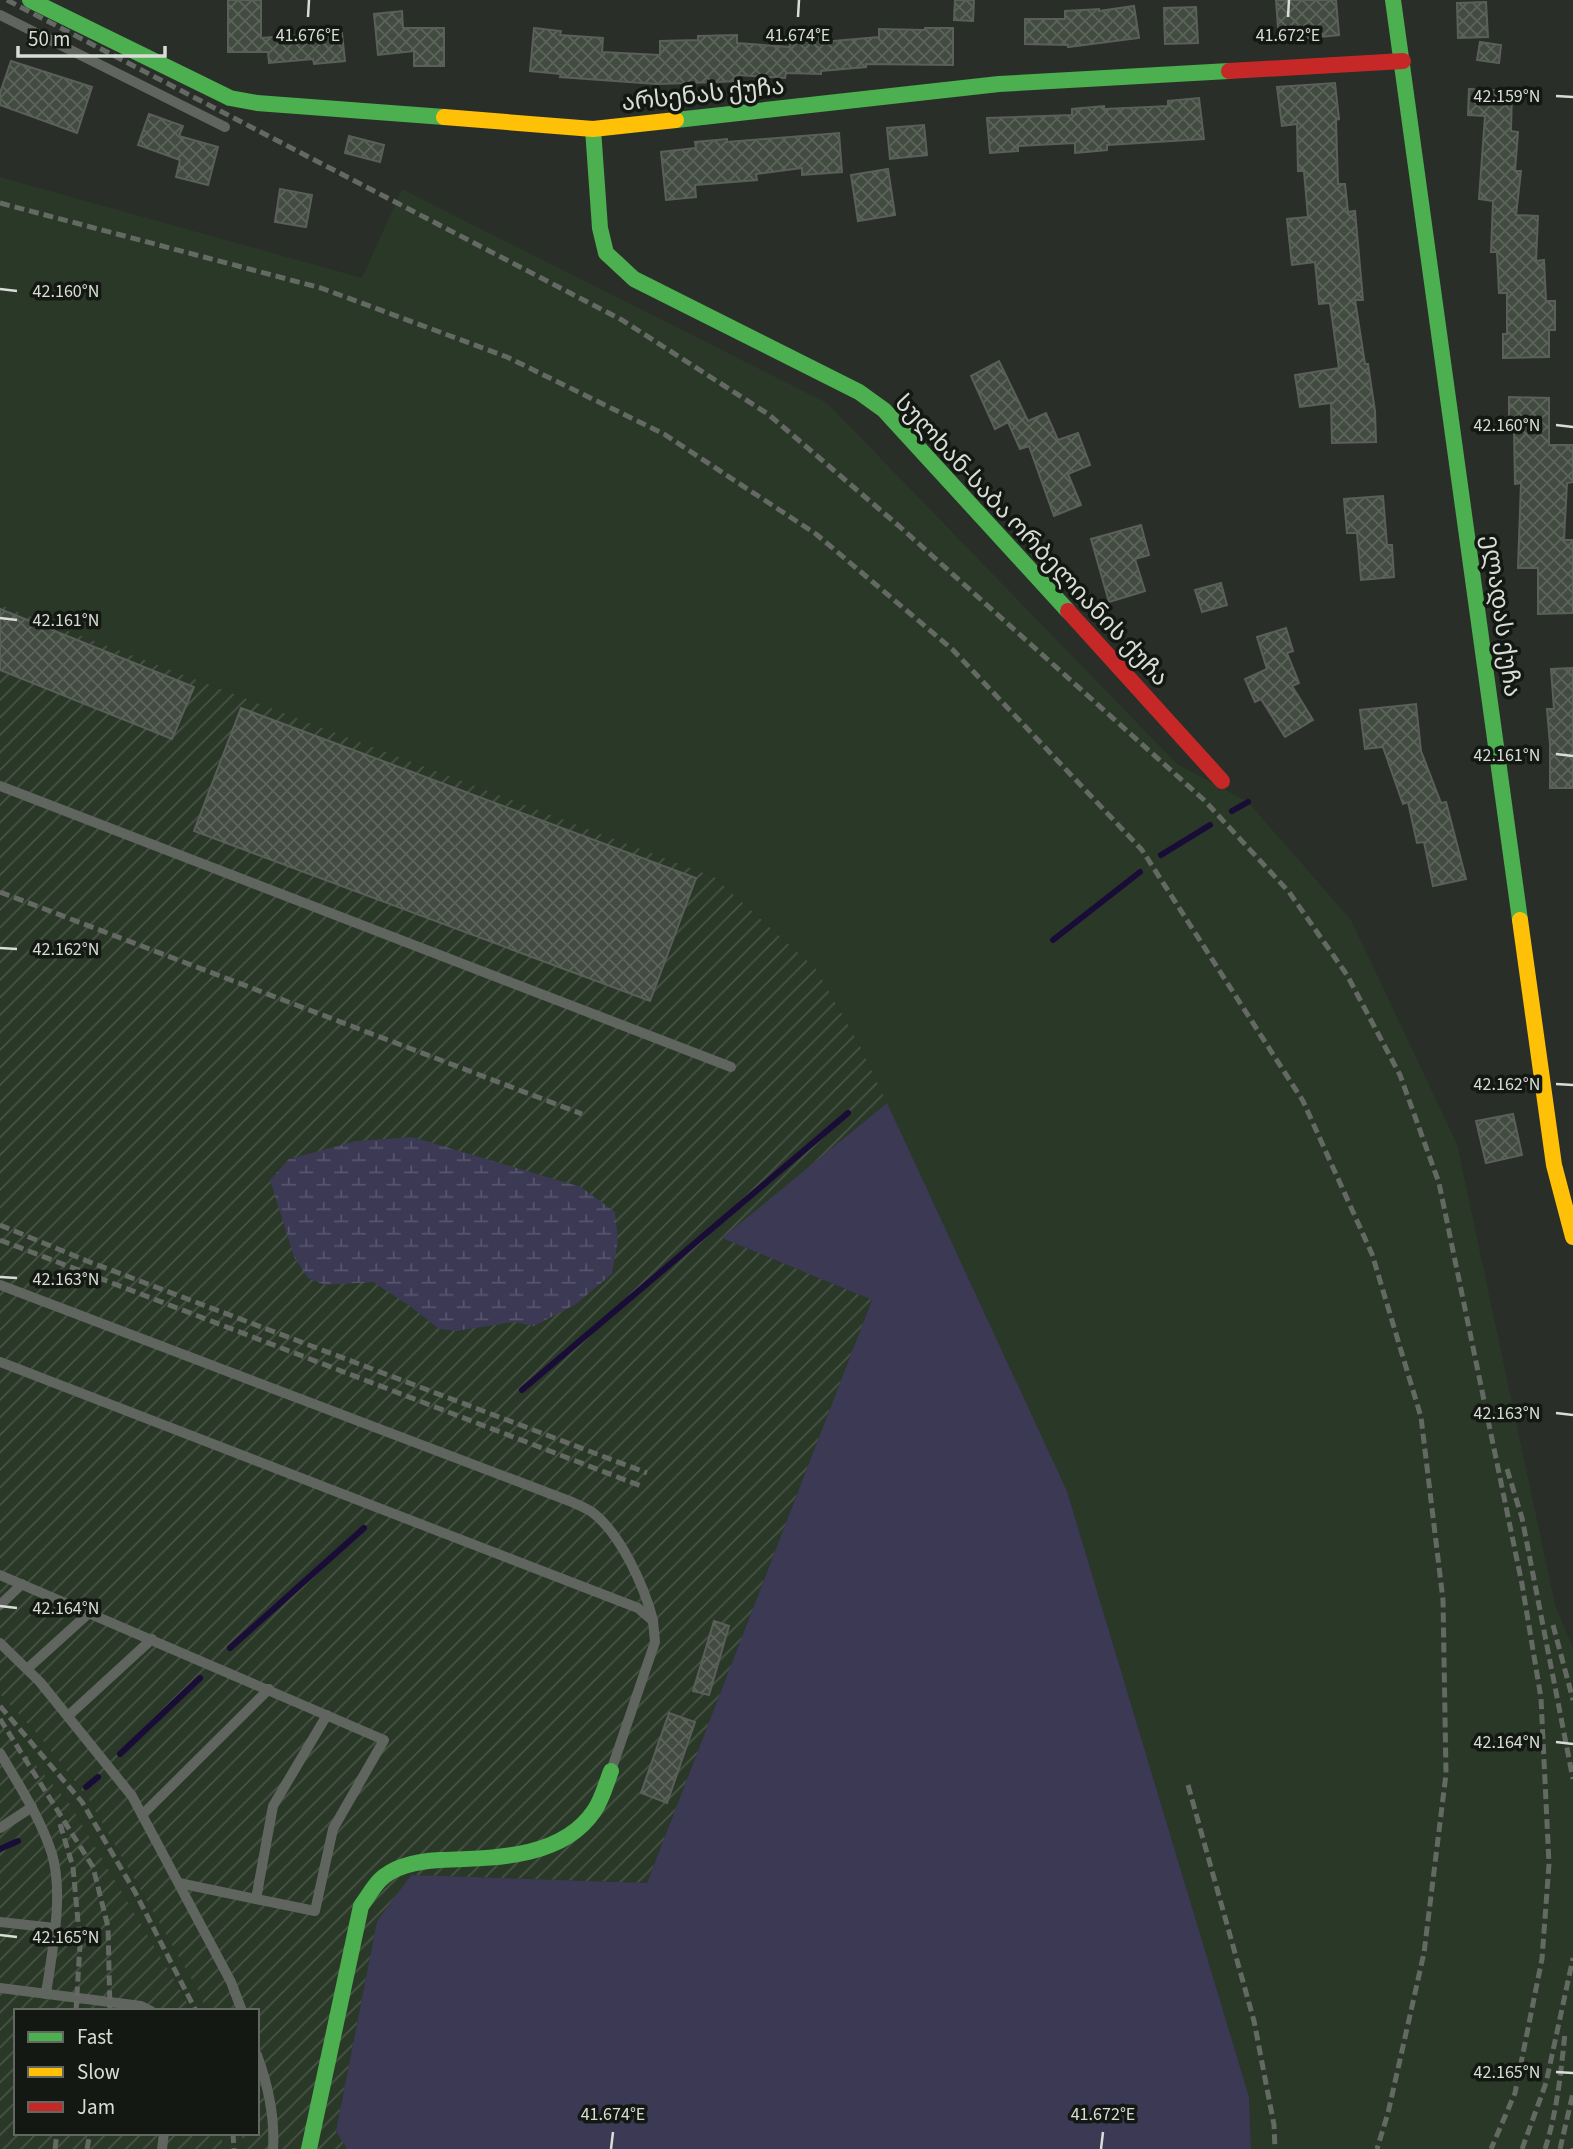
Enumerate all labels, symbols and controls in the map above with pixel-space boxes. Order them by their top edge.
scale bar [18,14,164,58]
text: 41.676°E [276,23,340,48]
text: 41.674°E [766,23,830,48]
text: 41.672°E [1256,23,1320,48]
text: 50 m [28,24,70,54]
street label: არსენას ქუჩა [620,69,786,120]
text: 42.159°N [1474,84,1540,109]
text: 42.160°N [33,279,99,304]
street label: სულხან-საბა ორბელიანის ქუჩა [886,386,1177,694]
text: 42.160°N [1474,413,1540,438]
street label: ელადას ქუჩა [1473,533,1530,699]
text: 42.161°N [33,608,99,633]
text: 42.161°N [1474,743,1540,768]
text: 42.162°N [33,937,99,962]
text: 42.162°N [1474,1072,1540,1097]
text: 42.163°N [33,1267,99,1292]
text: 42.163°N [1474,1401,1540,1426]
text: 42.164°N [33,1596,99,1621]
text: 42.164°N [1474,1730,1540,1755]
text: 42.165°N [33,1925,99,1950]
legend [14,2009,259,2135]
text: Fast [77,2022,113,2052]
text: Slow [77,2057,120,2087]
text: 42.165°N [1474,2060,1540,2085]
text: Jam [77,2092,115,2122]
text: 41.674°E [581,2102,645,2127]
text: 41.672°E [1071,2102,1135,2127]

